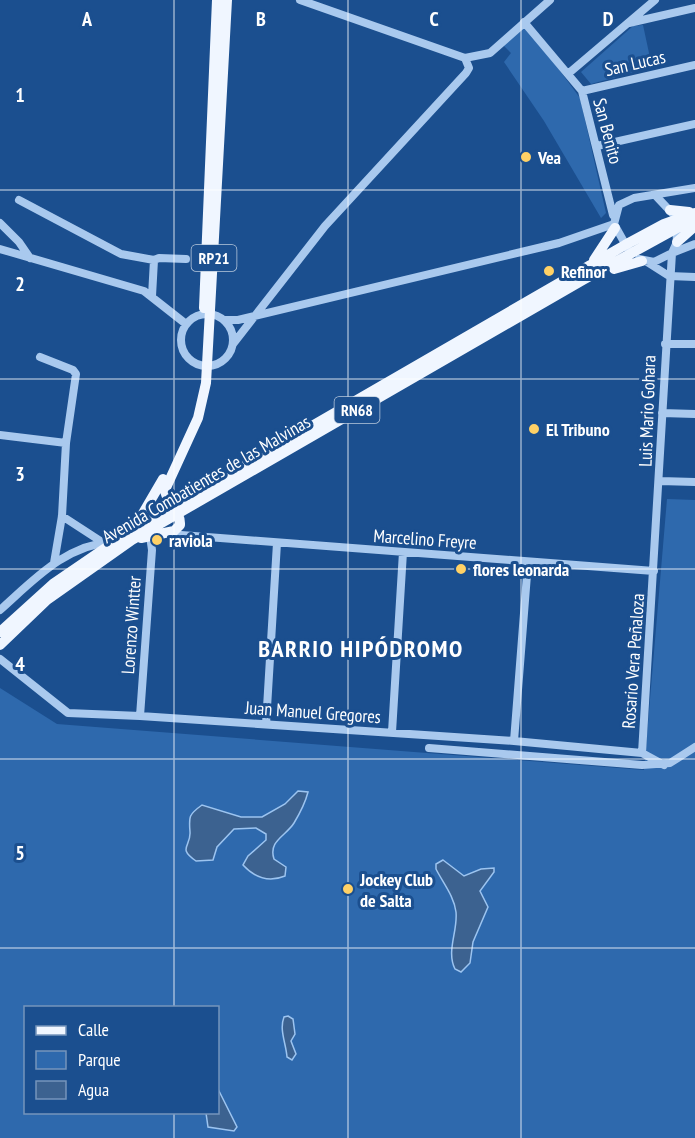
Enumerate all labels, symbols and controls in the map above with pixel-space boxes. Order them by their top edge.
text: A [81,6,93,32]
text: B [256,6,266,32]
text: C [429,6,439,32]
text: D [603,6,614,32]
street label: San Lucas [603,45,667,81]
text: 1 [15,82,25,108]
street label: San Benito [588,96,628,167]
place label: Vea [537,146,561,169]
marker: Vea [519,150,533,164]
road number: RP21 [192,245,236,271]
place label: Refinor [561,260,607,283]
marker: Refinor [542,264,556,278]
text: 2 [15,271,25,297]
street label: Luis Mario Gohara [634,355,660,467]
road number: RN68 [334,397,380,423]
street label: Avenida Combatientes de las Malvinas [98,410,314,548]
place label: El Tribuno [546,418,610,441]
marker: El Tribuno [527,422,541,436]
text: 3 [15,461,25,487]
street label: Marcelino Freyre [373,524,477,554]
place label: raviola [169,529,213,552]
marker: raviola [150,533,164,547]
place label: flores leonarda [473,558,569,581]
marker: flores leonarda [454,562,468,576]
street label: Lorenzo Wintter [116,575,146,675]
street label: Rosario Vera Peñaloza [617,593,649,729]
district label: BARRIO HIPÓDROMO [258,633,464,664]
text: 4 [15,651,25,677]
street label: Juan Manuel Gregores [243,696,382,728]
text: 5 [15,840,25,866]
place label: Jockey Club de Salta [359,868,433,912]
marker: Jockey Club de Salta [341,882,355,896]
legend [24,1006,219,1114]
text: Calle [78,1018,109,1041]
text: Parque [78,1048,121,1071]
text: Agua [78,1078,109,1101]

